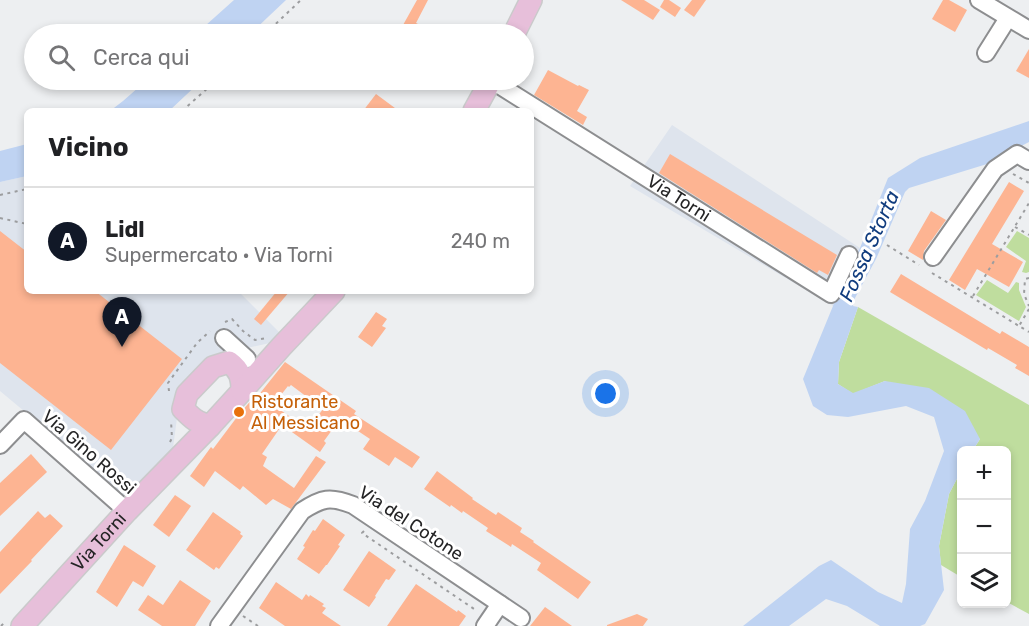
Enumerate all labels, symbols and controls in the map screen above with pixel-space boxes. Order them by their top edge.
search box [24,24,534,90]
icon: search [45,41,78,74]
text: Cerca qui [93,44,189,71]
text: Vicino [48,132,129,163]
street label: Via Torni [643,170,715,227]
water label: Fossa Storta [834,187,904,305]
text: Lidl [105,216,145,243]
text: A [60,229,75,253]
text: 240 m [451,229,510,253]
text: Supermercato · Via Torni [105,243,333,267]
pin: A [102,298,142,347]
your location [591,379,620,408]
place label: Ristorante Al Messicano [251,391,360,434]
street label: Via Gino Rossi [37,405,141,499]
marker: Ristorante Al Messicano [232,405,246,419]
map controls [957,446,1011,608]
button: + [957,446,1011,500]
street label: Via del Cotone [354,481,468,565]
button: − [957,500,1011,554]
street label: Via Torni [67,508,131,576]
button: layers [957,554,1011,608]

